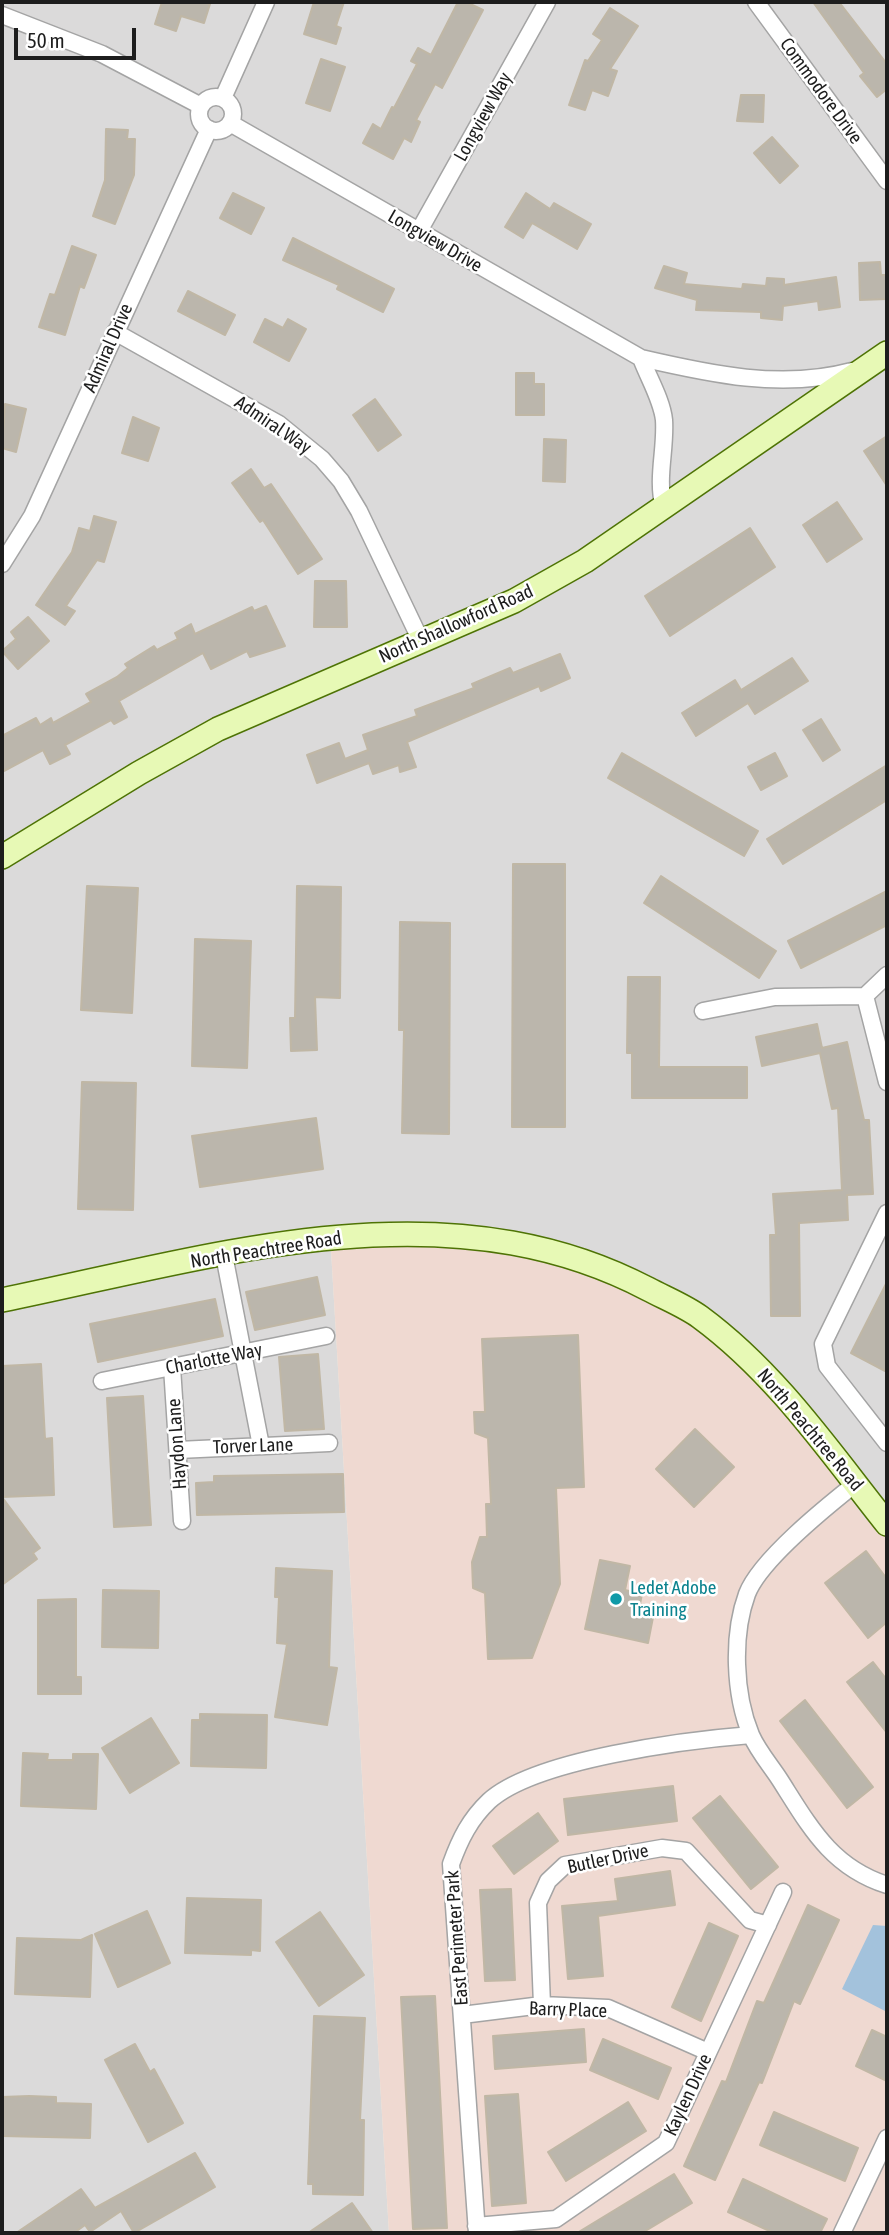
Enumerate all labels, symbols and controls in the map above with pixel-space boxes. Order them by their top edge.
scale bar [18,14,140,58]
text: 50 m [27,28,65,52]
street label: Commodore Drive [775,34,867,148]
street label: Longview Way [449,69,517,165]
street label: Longview Drive [384,205,486,277]
street label: Admiral Drive [78,300,138,396]
street label: Admiral Way [230,391,316,459]
street label: North Shallowford Road [375,580,537,668]
street label: North Peachtree Road [189,1227,343,1273]
street label: Charlotte Way [164,1338,264,1380]
street label: North Peachtree Road [752,1364,868,1496]
street label: Haydon Lane [162,1398,192,1490]
street label: Torver Lane [213,1433,293,1459]
place label: Ledet Adobe Training [630,1577,716,1621]
marker: Ledet Adobe Training [608,1591,624,1607]
street label: Butler Drive [565,1839,651,1879]
street label: East Perimeter Park [441,1870,473,2006]
street label: Barry Place [528,1997,608,2023]
street label: Kaylen Drive [659,2050,717,2140]

